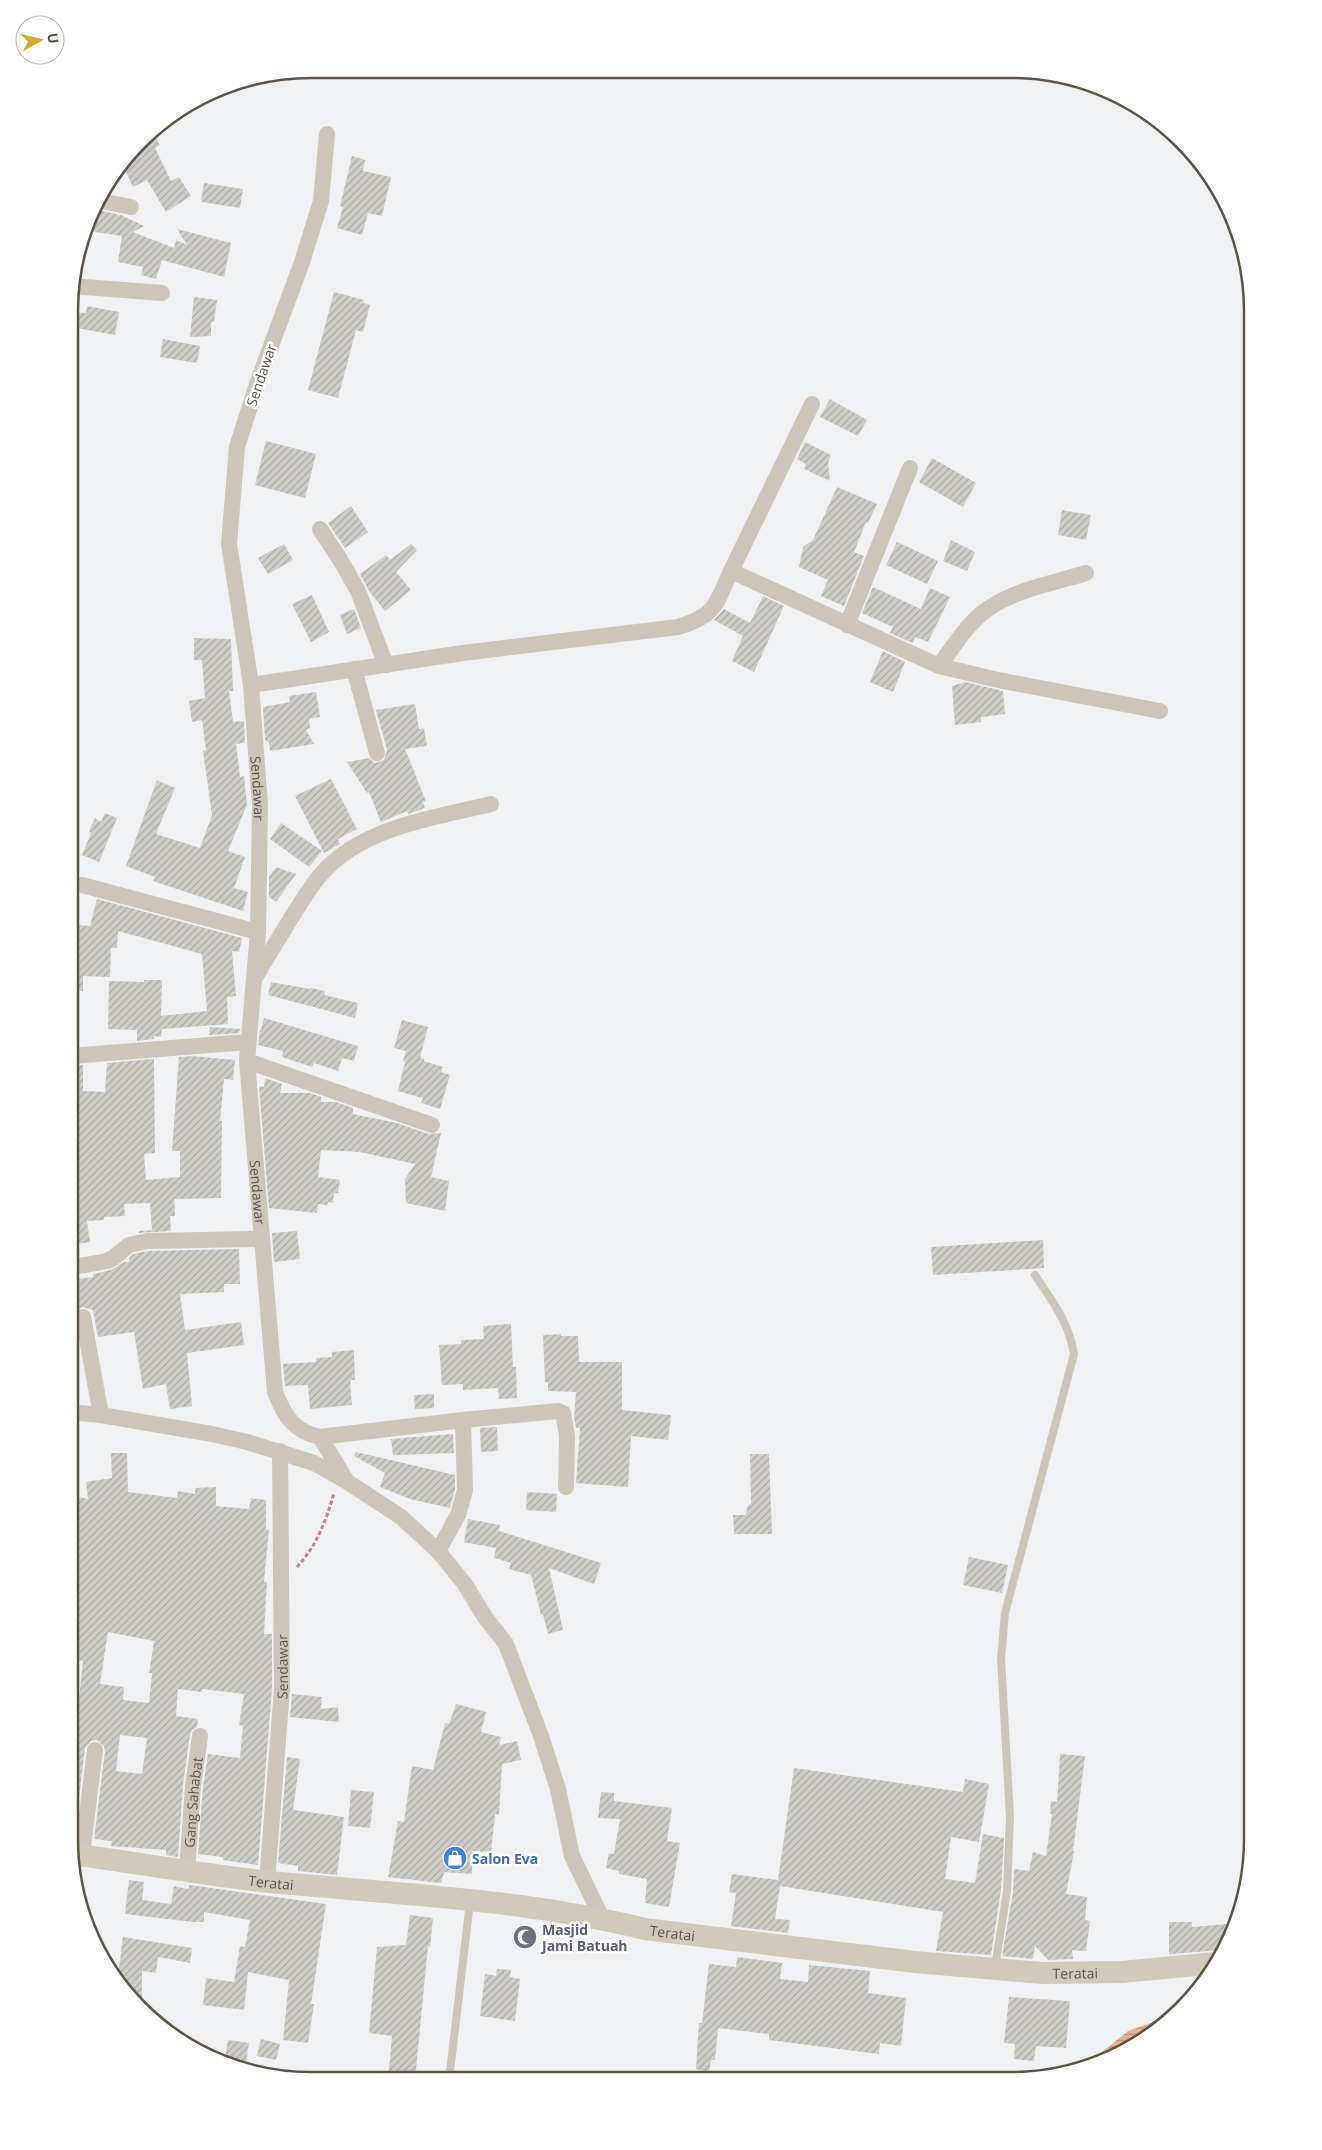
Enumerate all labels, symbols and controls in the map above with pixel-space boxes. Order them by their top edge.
north arrow [15,15,65,65]
text: U [43,32,64,45]
street label: Sendawar [241,341,281,409]
street label: Sendawar [247,755,270,821]
street label: Sendawar [246,1159,270,1226]
street label: Sendawar [272,1634,292,1700]
street label: Gang Sahabat [179,1756,206,1848]
shop icon: Salon Eva [442,1845,468,1871]
place label: Salon Eva [472,1849,538,1868]
street label: Teratai [247,1870,294,1894]
place label: Masjid Jami Batuah [540,1920,628,1955]
street label: Teratai [649,1920,696,1945]
mosque icon: Masjid Jami Batuah [512,1924,538,1950]
street label: Teratai [1052,1963,1098,1982]

